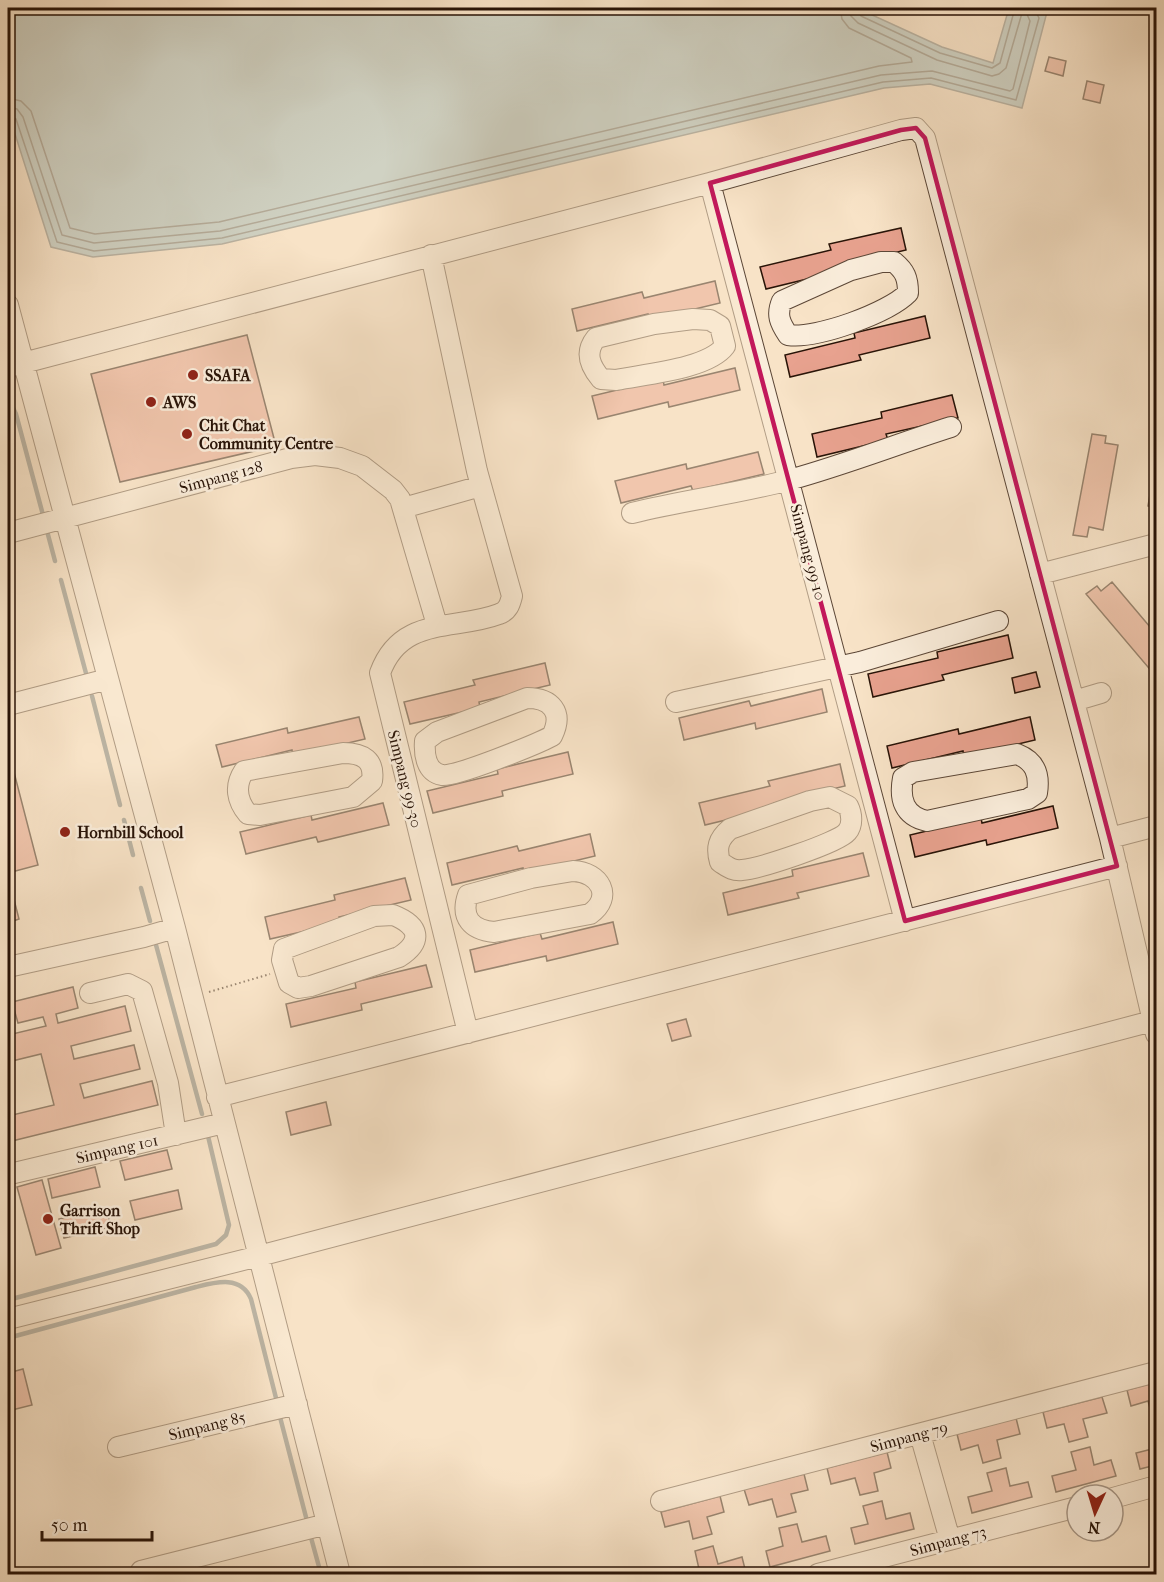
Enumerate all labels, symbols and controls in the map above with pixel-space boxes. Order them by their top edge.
place label: SSAFA [205,366,251,385]
marker: SSAFA [186,368,200,382]
place label: AWS [162,393,196,412]
marker: AWS [144,395,158,409]
place label: Chit Chat Community Centre [199,416,333,454]
marker: Chit Chat Community Centre [180,427,194,441]
street label: Simpang 128 [177,457,265,497]
street label: Simpang 99-10 [786,502,830,602]
street label: Simpang 99-30 [384,728,426,830]
place label: Hornbill School [77,823,184,842]
marker: Hornbill School [58,825,72,839]
street label: Simpang 101 [74,1130,160,1168]
place label: Garrison Thrift Shop [59,1201,140,1239]
marker: Garrison Thrift Shop [41,1212,55,1226]
street label: Simpang 85 [167,1407,247,1445]
street label: Simpang 79 [868,1418,950,1456]
north arrow [1065,1483,1125,1543]
scale bar [42,1504,152,1542]
text: 50 m [51,1515,88,1536]
text: N [1086,1518,1101,1537]
street label: Simpang 73 [908,1522,988,1560]

